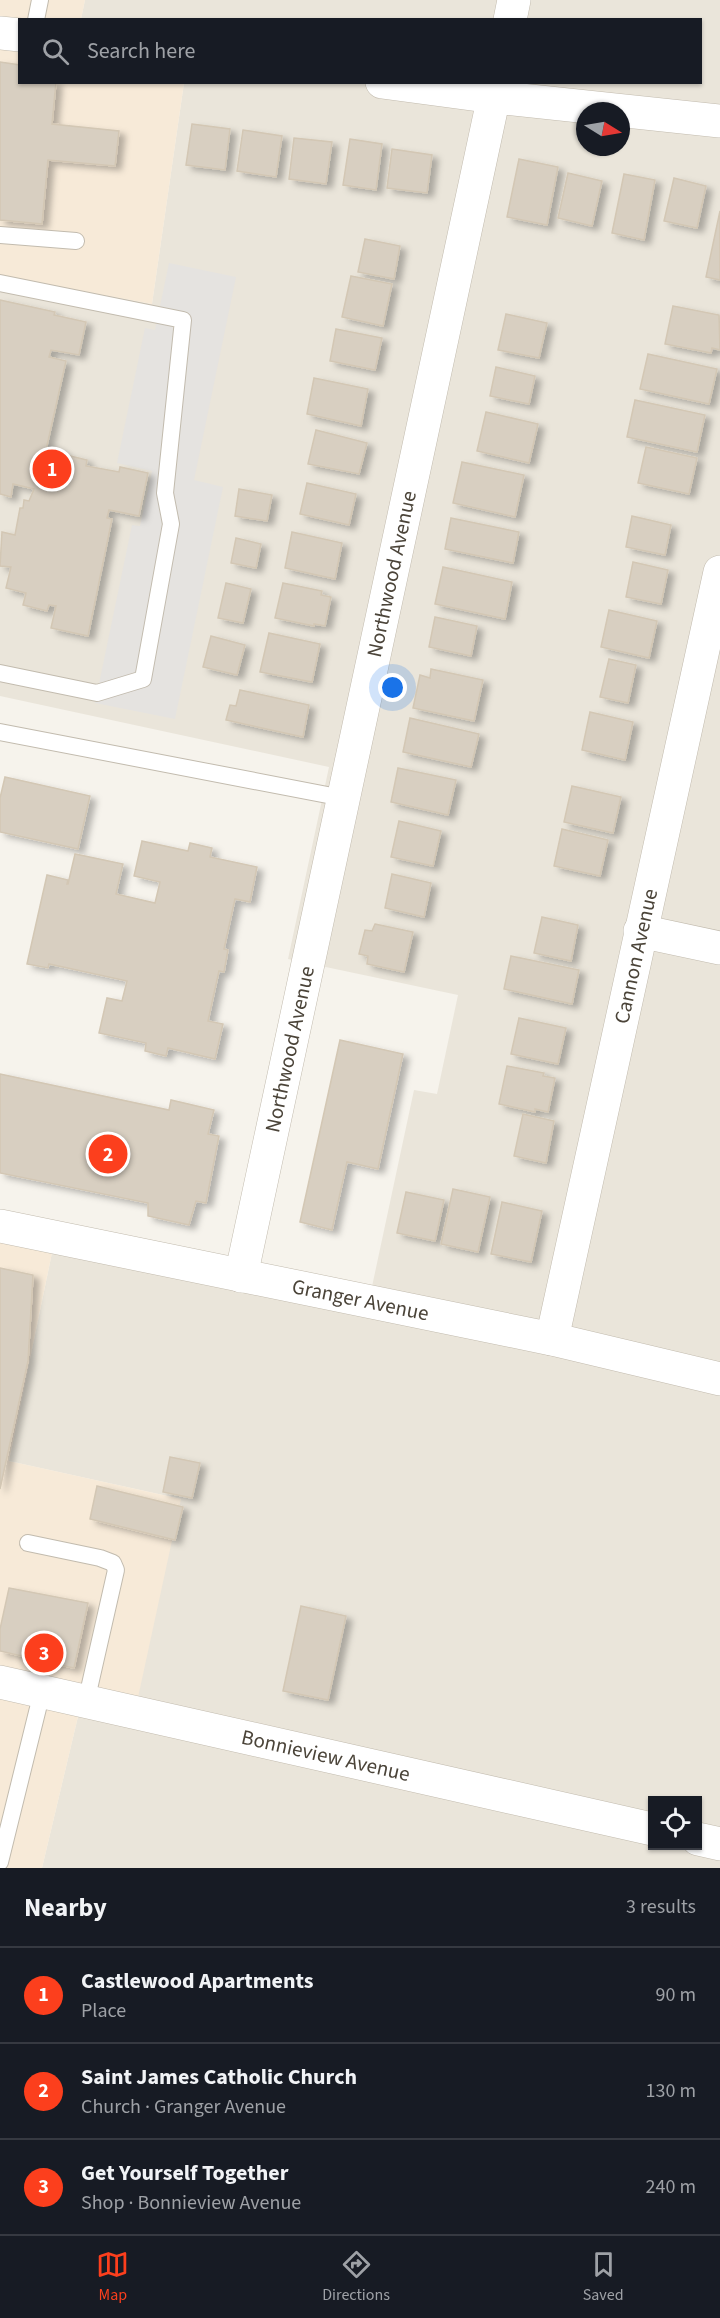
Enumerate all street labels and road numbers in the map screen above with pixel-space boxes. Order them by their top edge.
street label: Northwood Avenue [359,488,424,660]
street label: Cannon Avenue [607,886,665,1026]
street label: Northwood Avenue [257,963,322,1135]
street label: Granger Avenue [290,1271,432,1328]
street label: Bonnieview Avenue [239,1722,413,1789]

